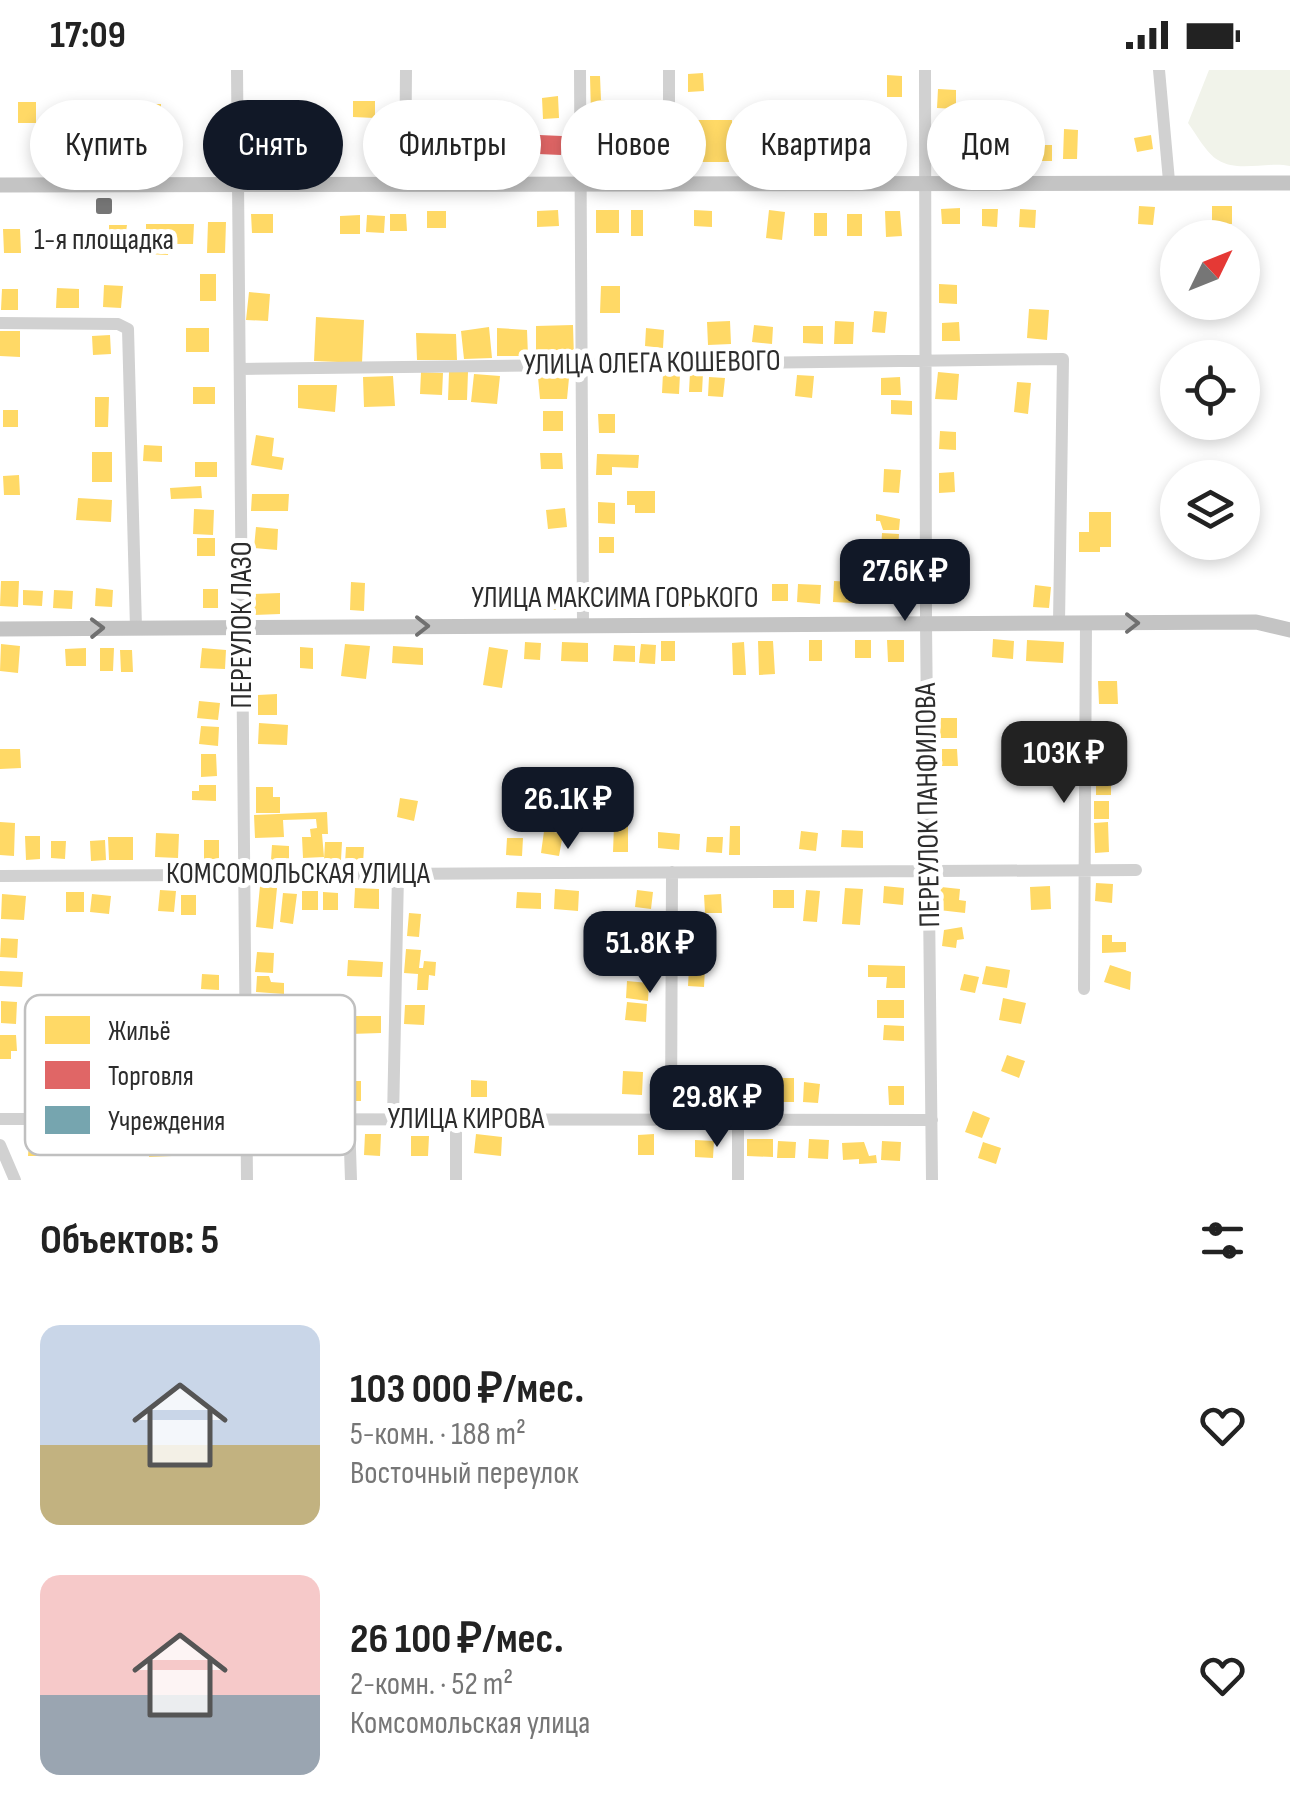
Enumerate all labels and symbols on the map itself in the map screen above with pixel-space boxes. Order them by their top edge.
marker: 1-я площадка [93,195,115,217]
north arrow [1160,220,1260,320]
place label: 1-я площадка [34,222,174,258]
street label: УЛИЦА ОЛЕГА КОШЕВОГО [523,343,781,383]
pin: 27.6K ₽ [813,539,997,624]
street label: ПЕРЕУЛОК ЛАЗО [224,542,260,708]
street label: УЛИЦА МАКСИМА ГОРЬКОГО [471,580,759,616]
one-way arrow [1126,612,1141,634]
one-way arrow [416,615,431,637]
one-way arrow [90,618,106,639]
street label: ПЕРЕУЛОК ПАНФИЛОВА [908,682,948,928]
pin: 103K ₽ [983,721,1145,806]
pin: 26.1K ₽ [476,767,660,852]
street label: КОМСОМОЛЬСКАЯ УЛИЦА [166,856,430,892]
pin: 51.8K ₽ [558,911,742,996]
legend [25,995,355,1155]
text: Жильё [108,1015,171,1048]
text: Торговля [108,1060,194,1093]
pin: 29.8K ₽ [625,1065,809,1150]
street label: УЛИЦА КИРОВА [388,1101,545,1137]
text: Учреждения [108,1105,225,1138]

